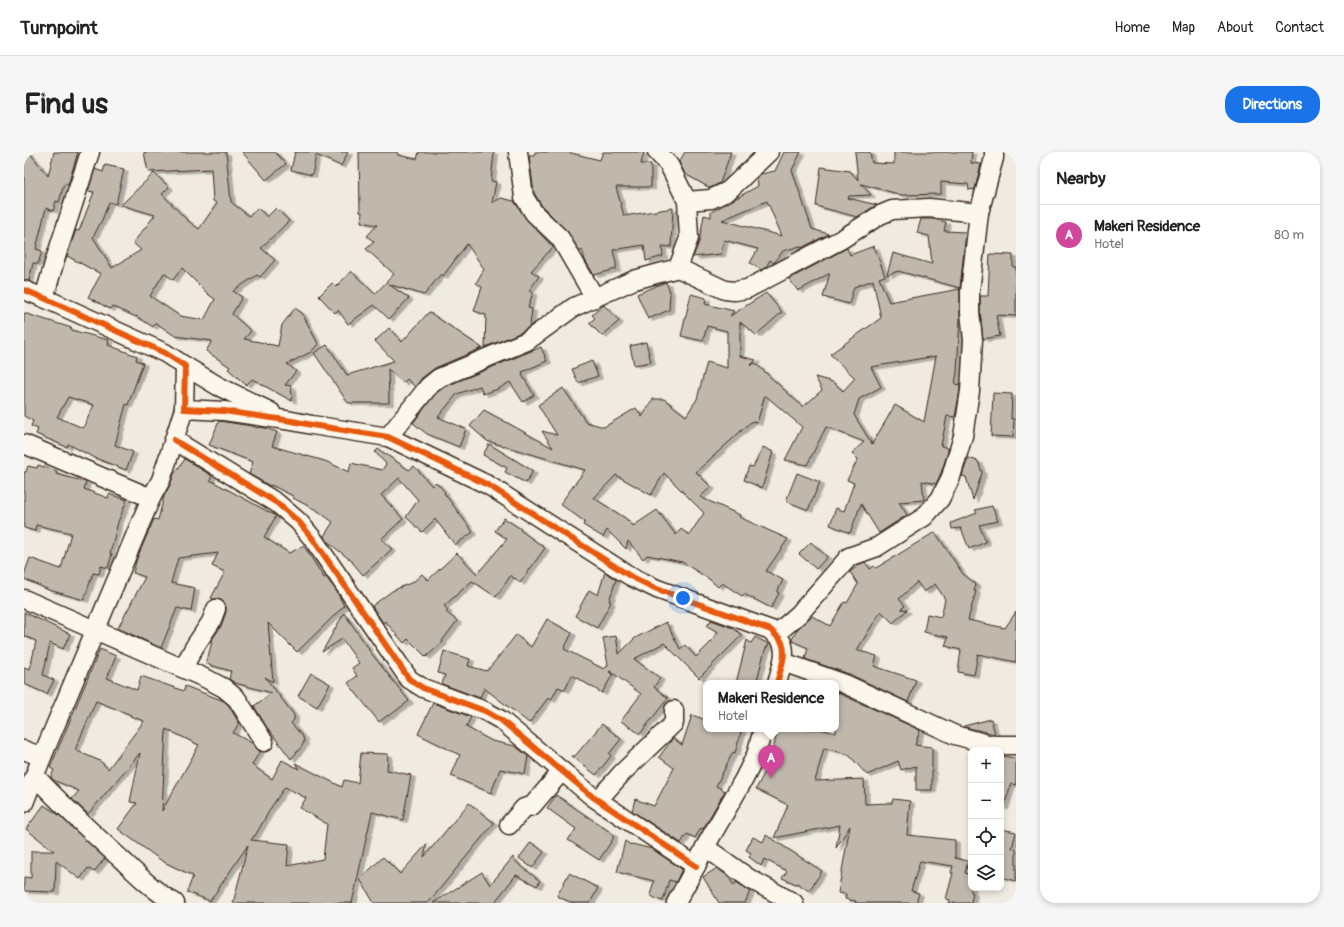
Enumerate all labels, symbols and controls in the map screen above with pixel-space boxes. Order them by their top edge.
text: Turnpoint [20,16,98,40]
text: Home [1115,19,1150,36]
text: Map [1172,19,1195,36]
text: About [1217,19,1253,36]
text: Contact [1275,19,1324,36]
button: Directions [1225,86,1320,123]
text: Find us [24,87,108,122]
text: Nearby [1056,168,1105,189]
text: Makeri Residence [1094,217,1200,236]
text: A [1065,227,1073,243]
text: 80 m [1274,227,1304,243]
text: Hotel [1094,236,1124,252]
your location [673,588,693,608]
popup [703,680,839,732]
text: Makeri Residence [718,689,824,708]
text: Hotel [718,708,748,724]
pin: A [758,745,784,778]
map controls [968,747,1004,891]
button: + [968,747,1004,783]
button: − [968,783,1004,819]
button: locate [968,819,1004,855]
button: layers [968,855,1004,891]

